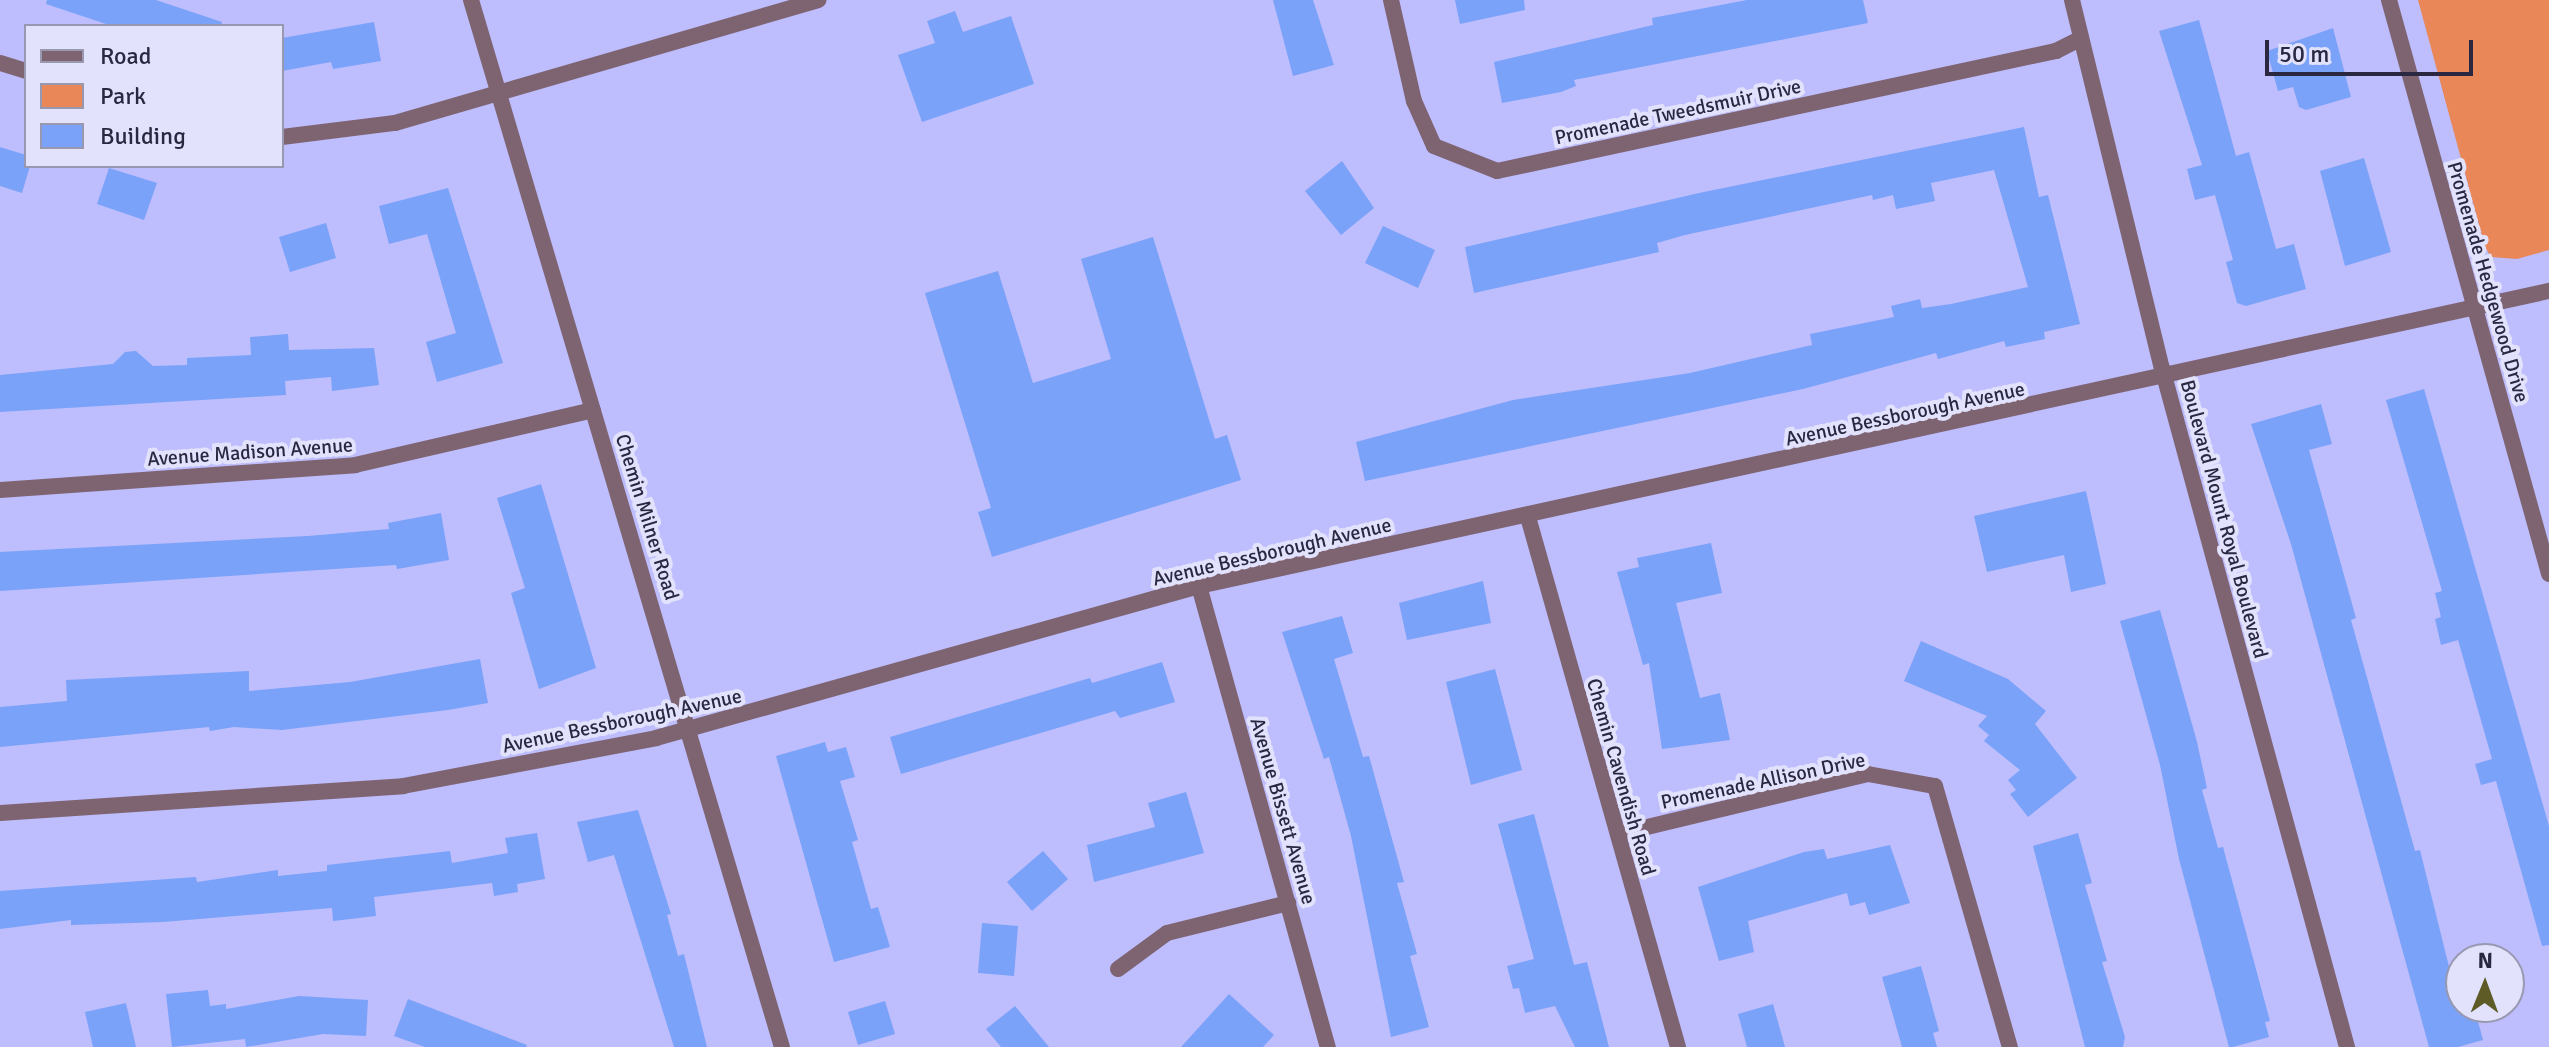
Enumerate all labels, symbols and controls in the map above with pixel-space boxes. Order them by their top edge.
legend [24,24,284,168]
scale bar [2269,24,2477,74]
text: 50 m [2279,39,2329,69]
text: Road [100,41,151,71]
street label: Promenade Tweedsmuir Drive [1553,74,1803,150]
text: Park [100,81,146,111]
text: Building [100,121,186,151]
street label: Promenade Hedgewood Drive [2442,159,2534,405]
street label: Avenue Bessborough Avenue [1783,377,2027,451]
street label: Boulevard Mount Royal Boulevard [2175,377,2273,661]
street label: Chemin Milner Road [610,431,684,603]
street label: Avenue Madison Avenue [146,433,354,471]
street label: Avenue Bessborough Avenue [1150,513,1394,591]
street label: Chemin Cavendish Road [1581,676,1661,878]
street label: Avenue Bessborough Avenue [500,684,744,758]
street label: Avenue Bissett Avenue [1245,715,1321,907]
street label: Promenade Allison Drive [1659,748,1867,814]
north arrow [2445,943,2525,1023]
text: N [2478,947,2493,974]

